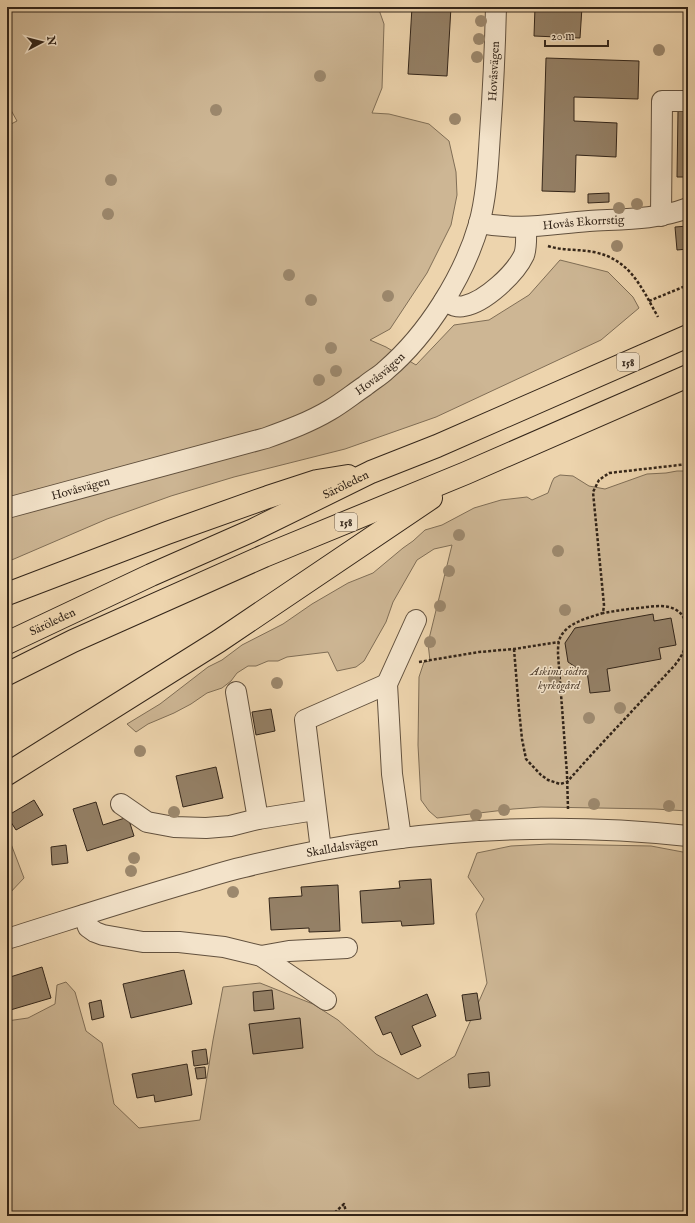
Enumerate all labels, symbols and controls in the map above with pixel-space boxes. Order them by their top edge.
north arrow [22,22,62,62]
scale bar [545,22,608,48]
text: 20 m [551,29,574,44]
text: N [43,34,59,47]
street label: Hovåsvägen [485,40,503,102]
street label: Hovås Ekorrstig [542,212,625,233]
street label: Hovåsvägen [352,349,409,399]
road number: 158 [617,353,639,371]
street label: Säröleden [320,467,372,502]
street label: Hovåsvägen [50,473,112,504]
road number: 158 [335,513,357,531]
street label: Säröleden [27,605,78,639]
park label: Askims södra kyrkogård [528,664,588,694]
street label: Skalldalsvägen [305,834,380,861]

